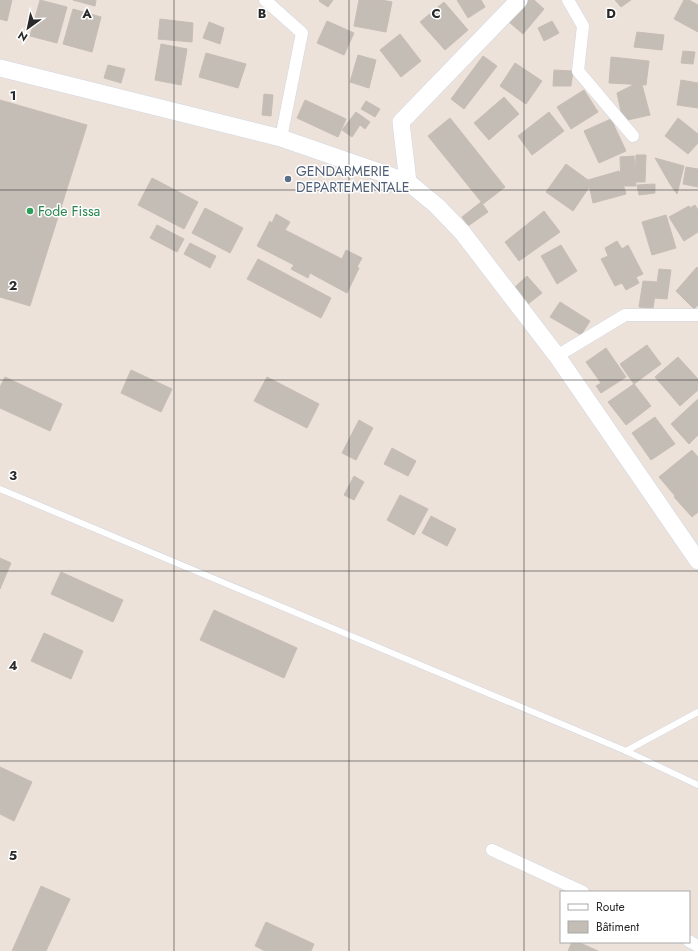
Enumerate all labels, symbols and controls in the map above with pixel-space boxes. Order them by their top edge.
text: A [81,4,92,23]
text: B [258,4,267,23]
text: C [431,4,441,23]
text: D [606,4,616,23]
north arrow [8,8,48,48]
text: N [15,27,31,45]
text: 1 [10,86,16,105]
place label: GENDARMERIE DEPARTEMENTALE [296,161,409,197]
marker: GENDARMERIE DEPARTEMENTALE [283,174,293,184]
place label: Fode Fissa [38,201,100,221]
marker: Fode Fissa [25,206,35,216]
text: 2 [9,276,17,295]
text: 3 [9,466,17,485]
text: 4 [8,656,18,675]
text: 5 [9,846,17,865]
legend [560,891,690,943]
text: Route [596,898,625,916]
text: Bâtiment [596,918,639,936]

